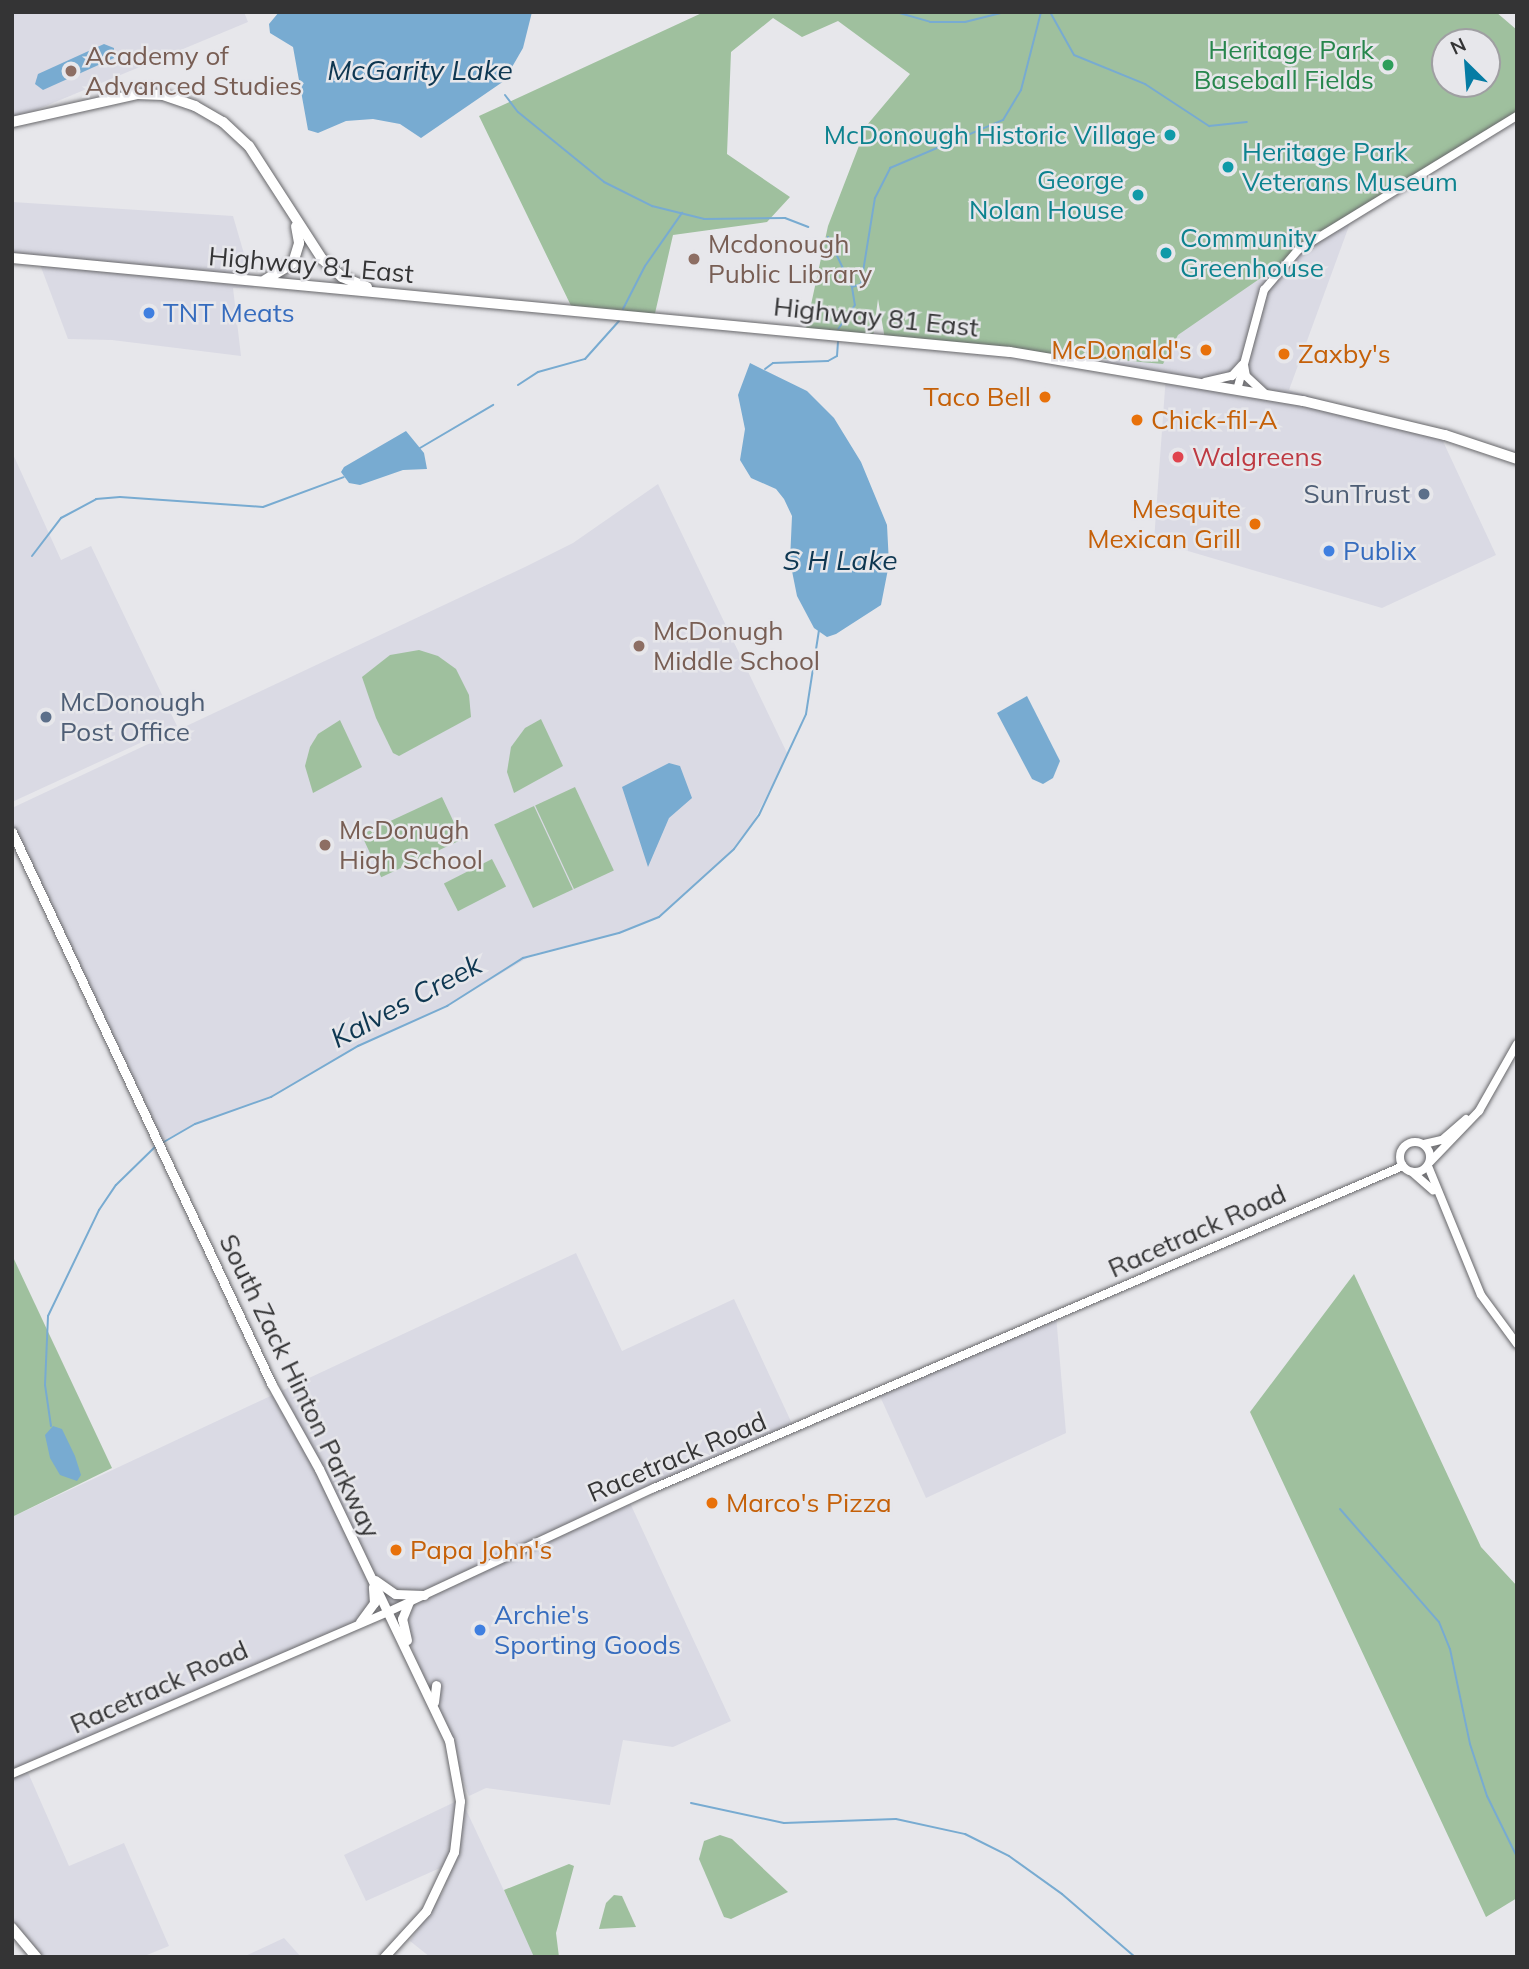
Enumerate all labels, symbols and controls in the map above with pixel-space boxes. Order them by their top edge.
north arrow [1431,28,1501,98]
text: N [1446,32,1470,60]
place label: Heritage Park Baseball Fields [1194,34,1374,96]
place label: Academy of Advanced Studies [85,40,302,102]
water label: McGarity Lake [327,53,513,87]
marker: Heritage Park Baseball Fields [1380,57,1396,73]
marker: Academy of Advanced Studies [63,63,79,79]
place label: McDonough Historic Village [824,119,1156,151]
marker: McDonough Historic Village [1162,127,1178,143]
place label: Heritage Park Veterans Museum [1242,136,1458,198]
marker: Heritage Park Veterans Museum [1220,159,1236,175]
place label: George Nolan House [969,164,1124,226]
marker: George Nolan House [1130,187,1146,203]
place label: Community Greenhouse [1180,222,1324,284]
place label: Mcdonough Public Library [708,228,872,290]
street label: Highway 81 East [207,240,415,290]
marker: Community Greenhouse [1158,245,1174,261]
marker: Mcdonough Public Library [686,251,702,267]
street label: Highway 81 East [772,291,980,343]
place label: TNT Meats [163,297,295,329]
marker: TNT Meats [141,305,157,321]
place label: McDonald's [1051,334,1192,366]
place label: Zaxby's [1298,338,1391,370]
marker: McDonald's [1198,342,1214,358]
marker: Zaxby's [1276,346,1292,362]
place label: Taco Bell [923,381,1031,413]
marker: Taco Bell [1037,389,1053,405]
place label: Chick-fil-A [1151,404,1278,436]
marker: Chick-fil-A [1129,412,1145,428]
place label: Walgreens [1192,441,1323,473]
marker: Walgreens [1170,449,1186,465]
place label: SunTrust [1304,478,1410,510]
marker: SunTrust [1416,486,1432,502]
place label: Mesquite Mexican Grill [1087,493,1241,554]
marker: Mesquite Mexican Grill [1247,516,1263,532]
place label: Publix [1343,535,1417,567]
water label: S H Lake [783,543,897,577]
marker: Publix [1321,543,1337,559]
place label: McDonugh Middle School [653,615,820,676]
marker: McDonugh Middle School [631,638,647,654]
place label: McDonough Post Office [60,686,205,748]
marker: McDonough Post Office [38,709,54,725]
place label: McDonugh High School [339,814,483,876]
marker: McDonugh High School [317,837,333,853]
water label: Kalves Creek [325,947,487,1055]
street label: Racetrack Road [1103,1178,1291,1284]
street label: South Zack Hinton Parkway [213,1229,387,1543]
street label: Racetrack Road [583,1405,771,1509]
place label: Marco's Pizza [726,1487,892,1519]
marker: Marco's Pizza [704,1495,720,1511]
place label: Papa John's [410,1534,552,1566]
marker: Papa John's [388,1542,404,1558]
place label: Archie's Sporting Goods [494,1599,681,1660]
marker: Archie's Sporting Goods [472,1622,488,1638]
street label: Racetrack Road [65,1634,253,1740]

